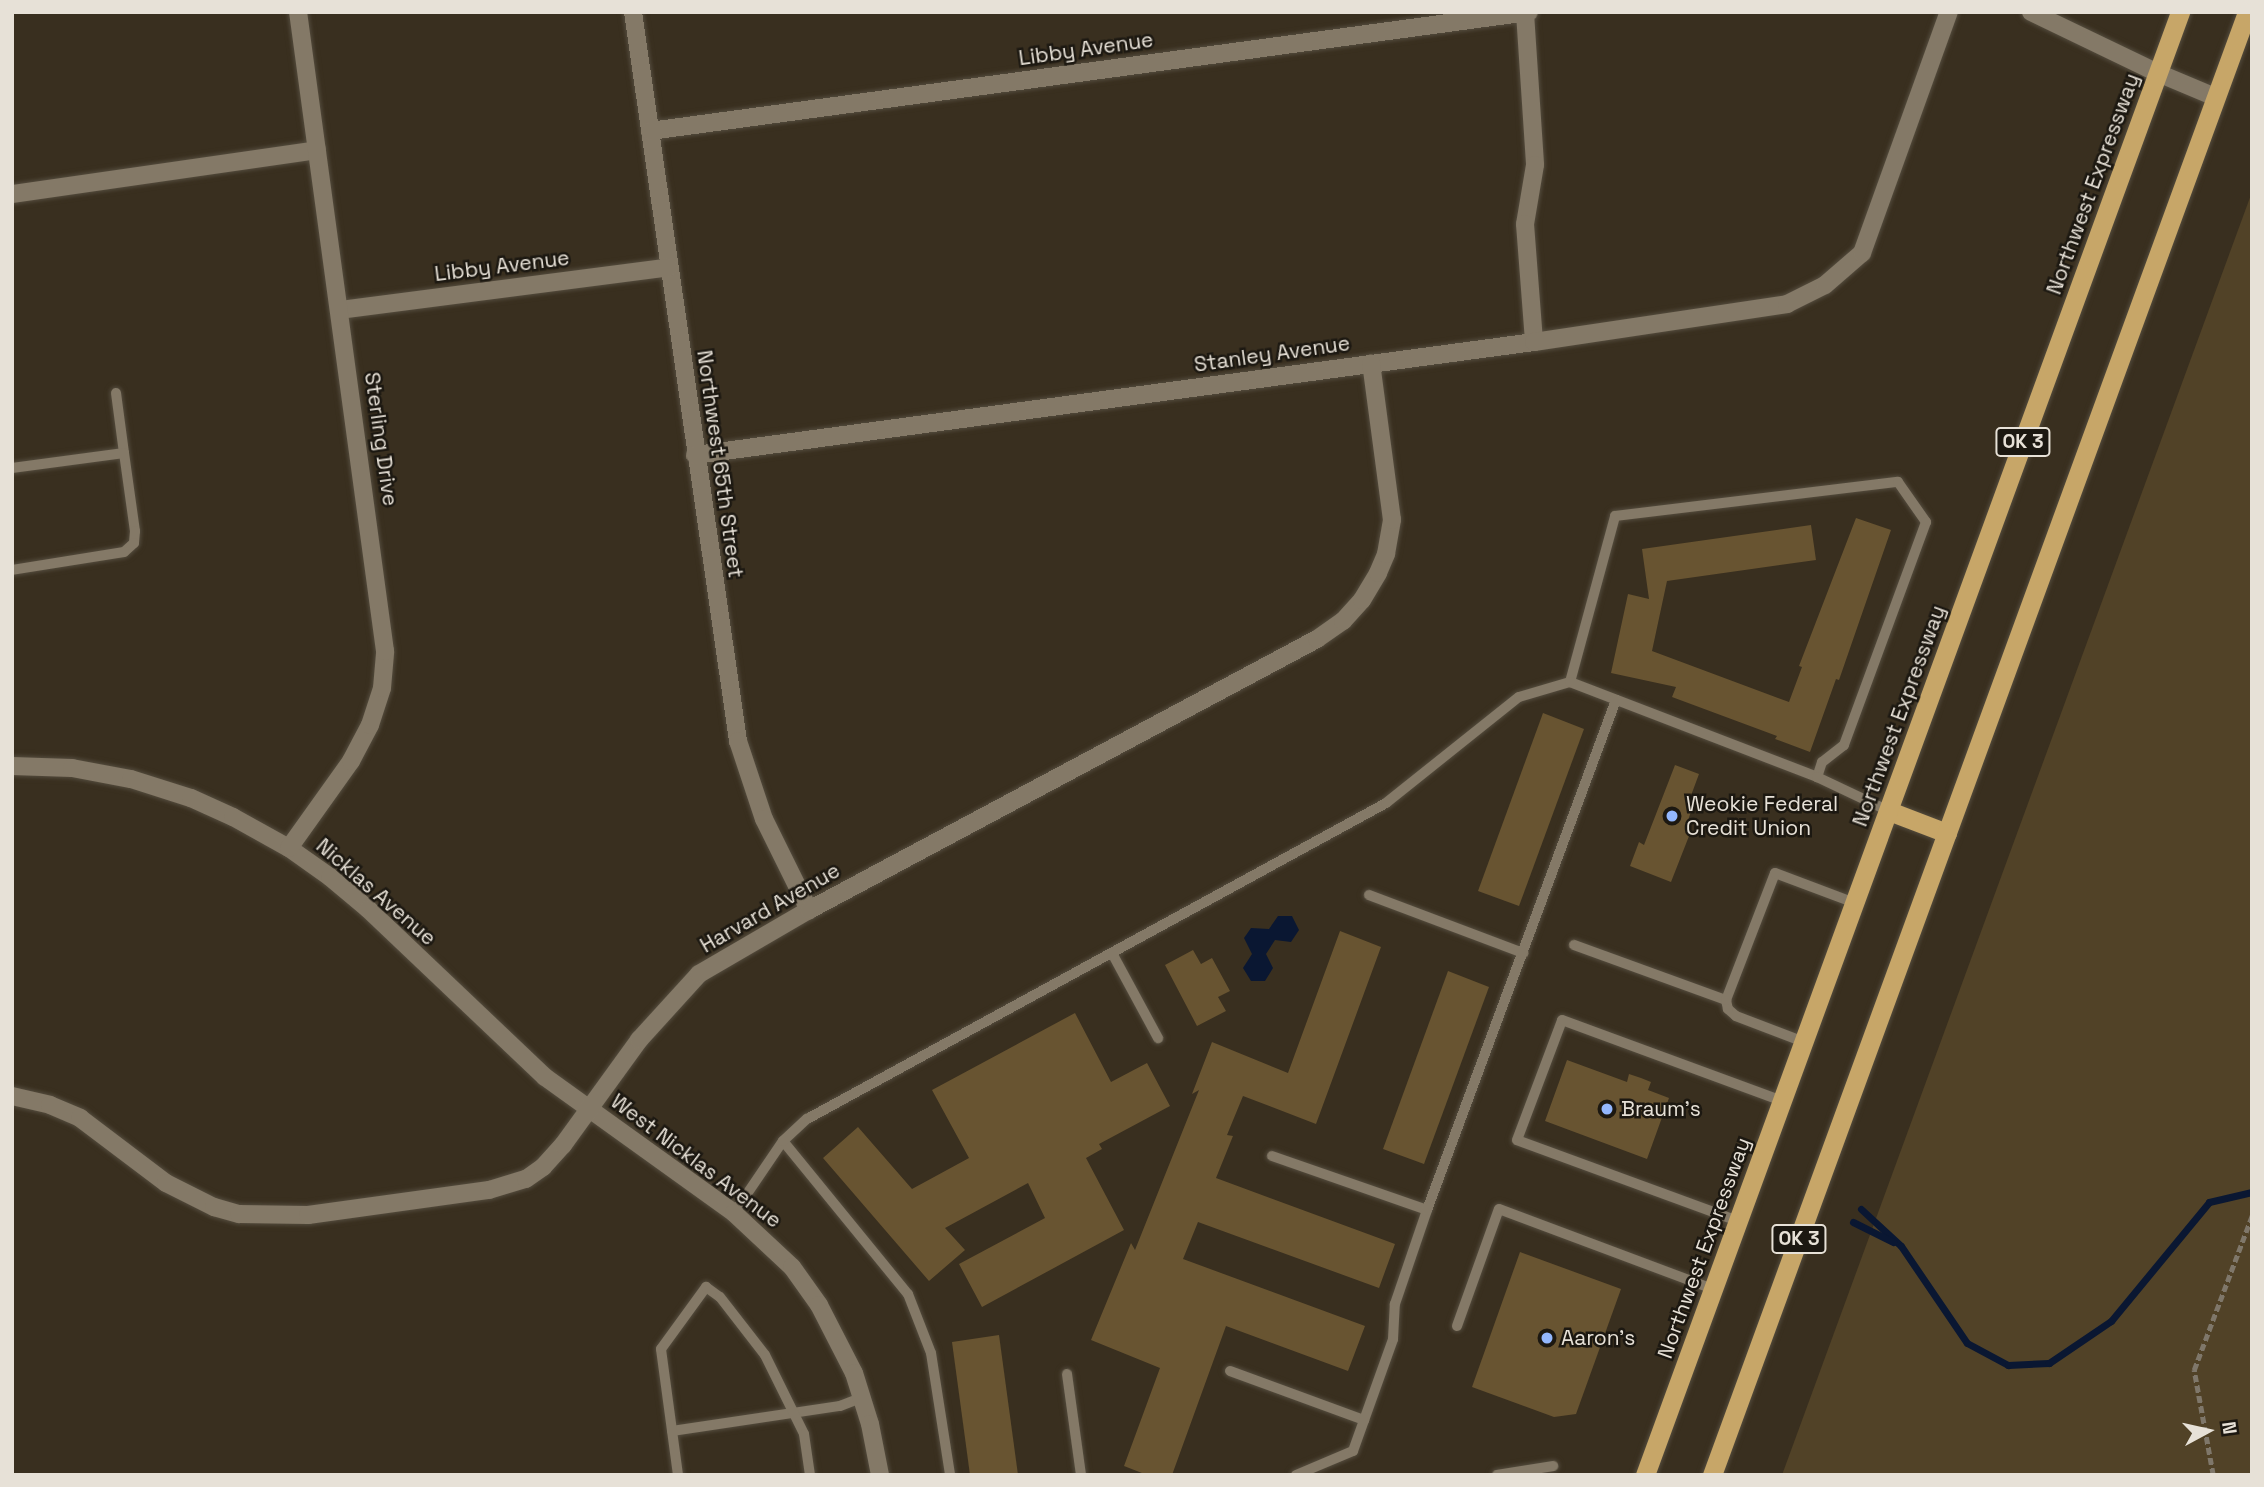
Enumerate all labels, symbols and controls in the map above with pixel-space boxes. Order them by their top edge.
street label: Libby Avenue [1017,27,1155,71]
street label: Northwest Expressway [2041,70,2145,298]
street label: Libby Avenue [433,245,571,287]
street label: Stanley Avenue [1192,331,1352,377]
street label: Northwest 65th Street [692,348,748,580]
street label: Sterling Drive [359,370,403,508]
road number: OK 3 [1995,426,2051,458]
street label: Northwest Expressway [1847,602,1951,830]
place label: Weokie Federal Credit Union [1686,791,1838,841]
marker: Weokie Federal Credit Union [1664,808,1680,824]
street label: Nicklas Avenue [311,833,441,951]
street label: Harvard Avenue [696,858,844,958]
street label: West Nicklas Avenue [606,1089,786,1233]
place label: Braum's [1621,1096,1701,1122]
marker: Braum's [1599,1101,1615,1117]
street label: Northwest Expressway [1652,1134,1756,1362]
road number: OK 3 [1771,1224,1827,1254]
place label: Aaron's [1561,1325,1635,1351]
marker: Aaron's [1539,1330,1555,1346]
north arrow [2173,1396,2243,1466]
text: N [2216,1420,2243,1436]

